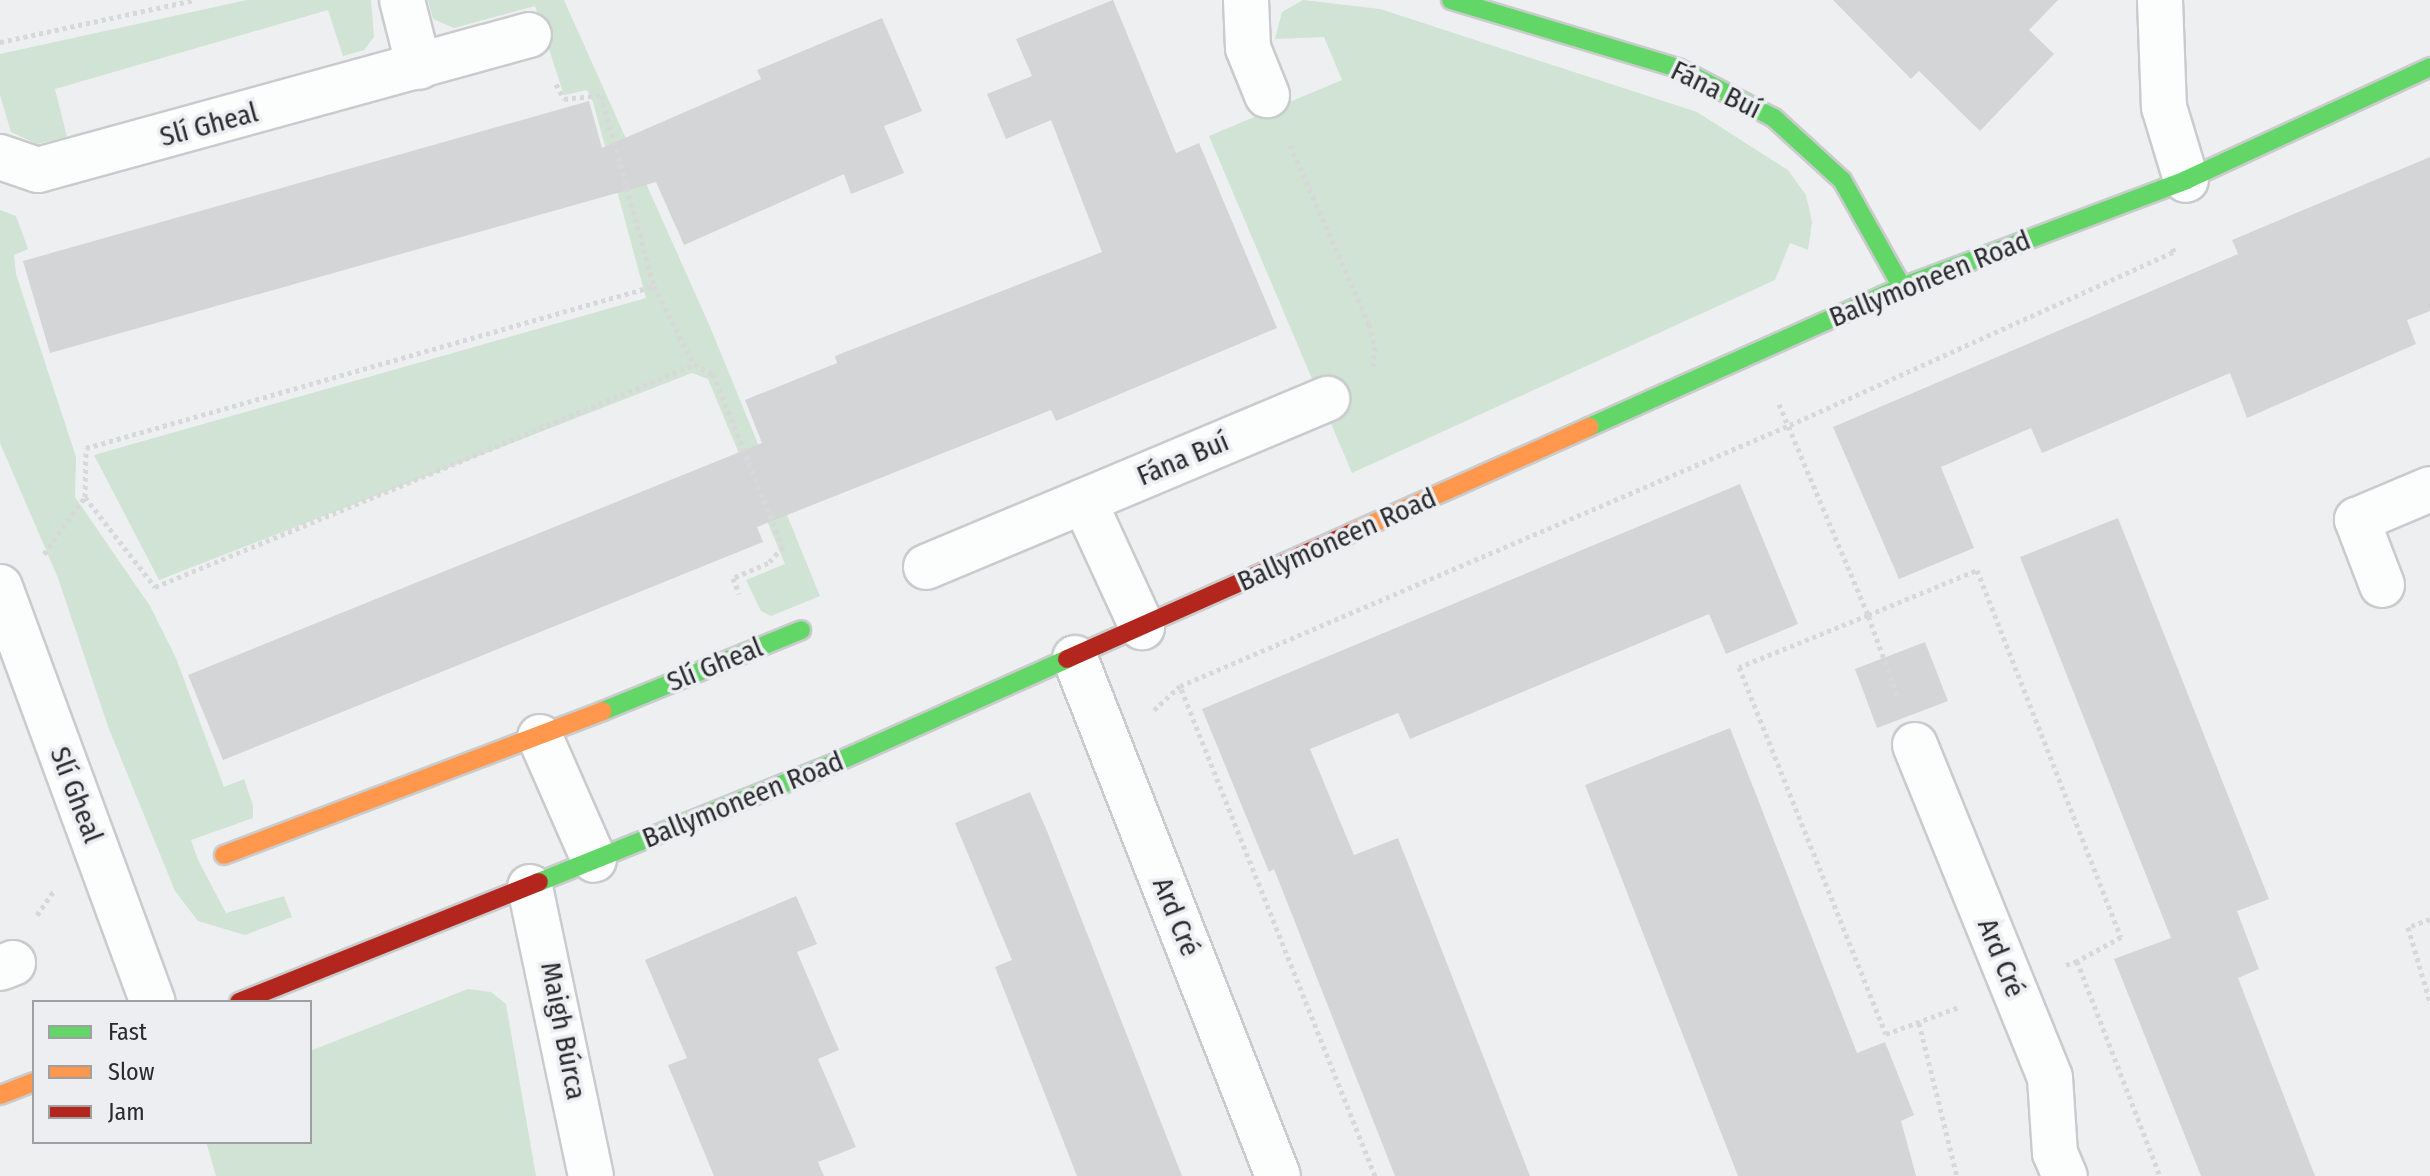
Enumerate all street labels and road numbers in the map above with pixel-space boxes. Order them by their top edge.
street label: Fána Buí [1665,54,1767,126]
street label: Slí Gheal [156,96,262,154]
street label: Ballymoneen Road [1825,223,2035,335]
street label: Fána Buí [1132,425,1234,493]
street label: Ballymoneen Road [1233,481,1441,599]
street label: Slí Gheal [662,631,768,699]
street label: Slí Gheal [42,742,110,848]
street label: Ballymoneen Road [638,744,848,856]
street label: Ard Cré [1145,873,1207,961]
street label: Ard Cré [1970,914,2032,1002]
street label: Maigh Búrca [533,959,593,1103]

